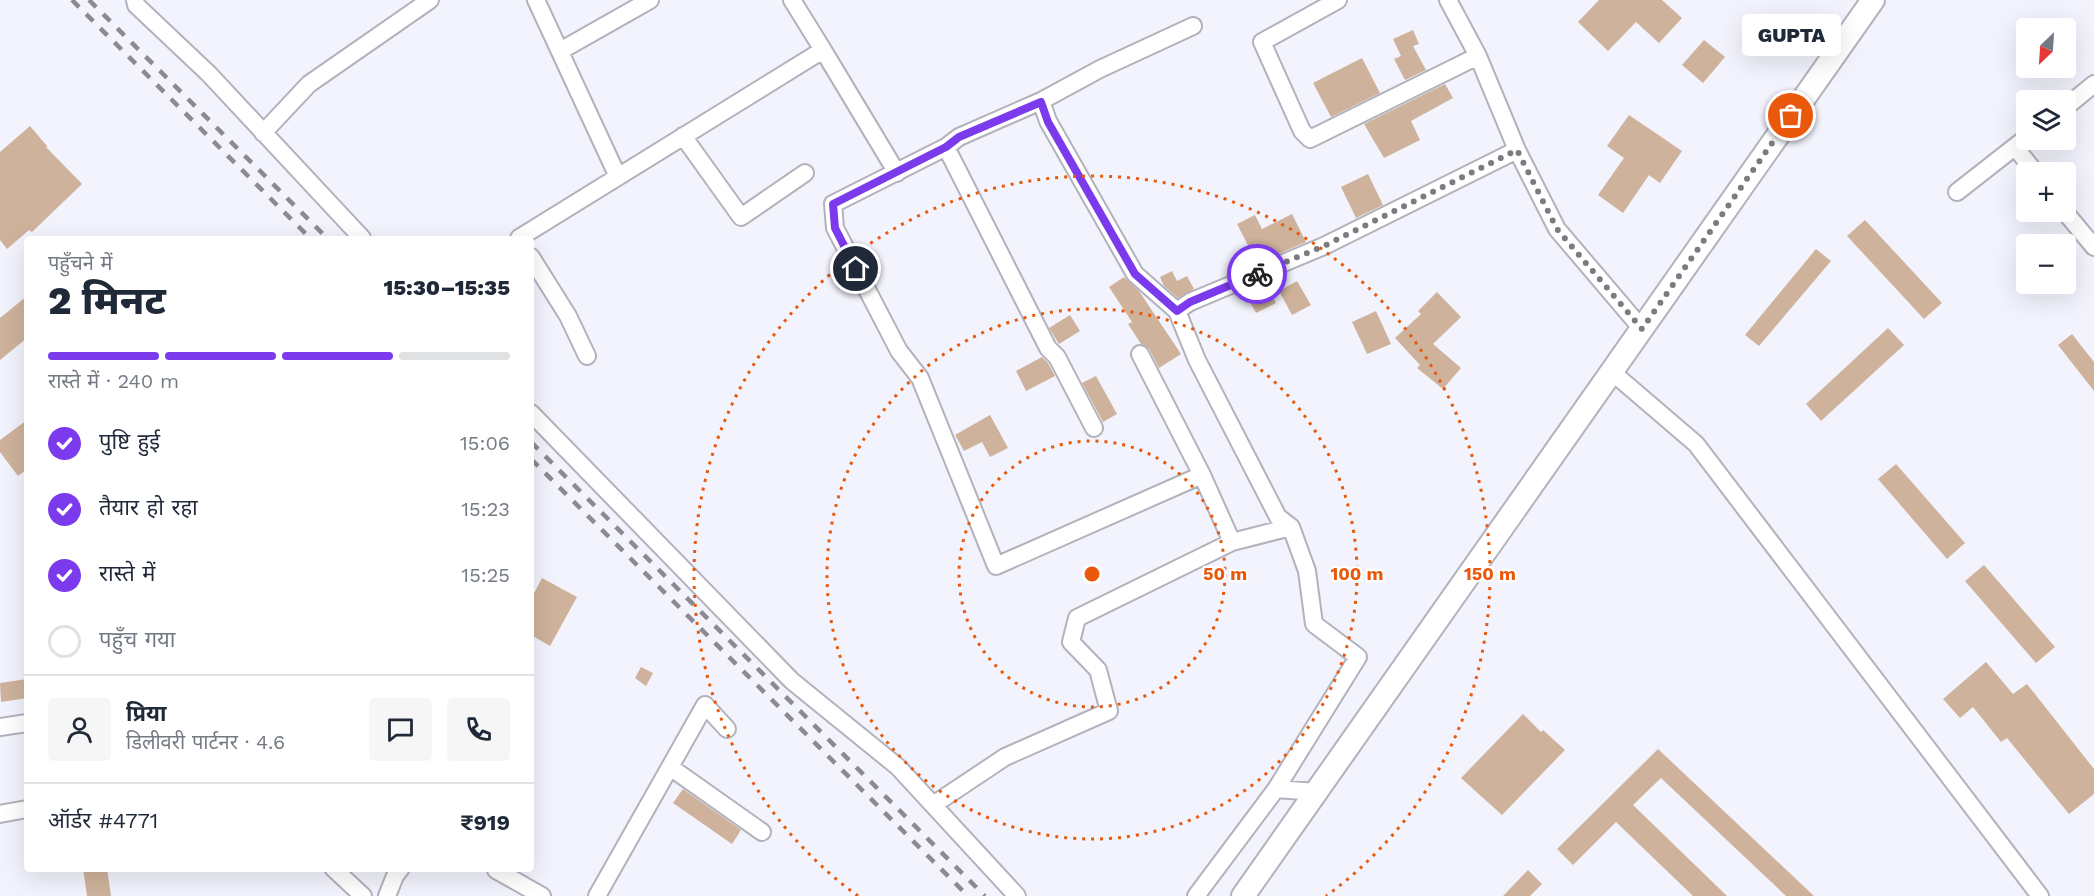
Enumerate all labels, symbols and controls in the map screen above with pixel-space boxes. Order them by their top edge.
callout: GUPTA [1742,14,1840,56]
north arrow [2016,18,2076,78]
map controls [2016,18,2076,294]
text: GUPTA [1758,23,1825,47]
pin [1765,90,1816,141]
button: layers [2016,90,2076,150]
icon: bag [1774,99,1807,132]
button: + [2016,162,2076,222]
button: − [2016,234,2076,294]
pin [830,243,881,294]
courier [1227,244,1287,304]
text: पहुँचने में [48,251,113,275]
icon: home [839,252,872,285]
icon: bike [1241,258,1274,291]
text: 15:30–15:35 [383,275,510,300]
text: 2 मिनट [48,278,166,323]
text: रास्ते में · 240 m [48,369,179,393]
icon: check [48,427,81,460]
text: पुष्टि हुई [99,429,160,454]
text: 15:06 [460,431,510,455]
icon: check [48,493,81,526]
text: तैयार हो रहा [99,495,198,520]
text: 15:23 [461,497,510,521]
icon: check [48,559,81,592]
text: रास्ते में [99,561,155,586]
text: 15:25 [461,563,510,587]
text: 50 m [1203,563,1247,584]
text: 100 m [1330,563,1384,584]
text: 150 m [1464,563,1516,584]
centre of rings [1082,564,1102,584]
text: पहुँच गया [99,627,176,652]
button: person [48,698,111,761]
button: chat [369,698,432,761]
button: phone [447,698,510,761]
text: प्रिया [126,701,166,726]
text: डिलीवरी पार्टनर · 4.6 [126,730,285,754]
text: ऑर्डर #4771 [48,808,158,833]
text: ₹919 [460,810,510,835]

